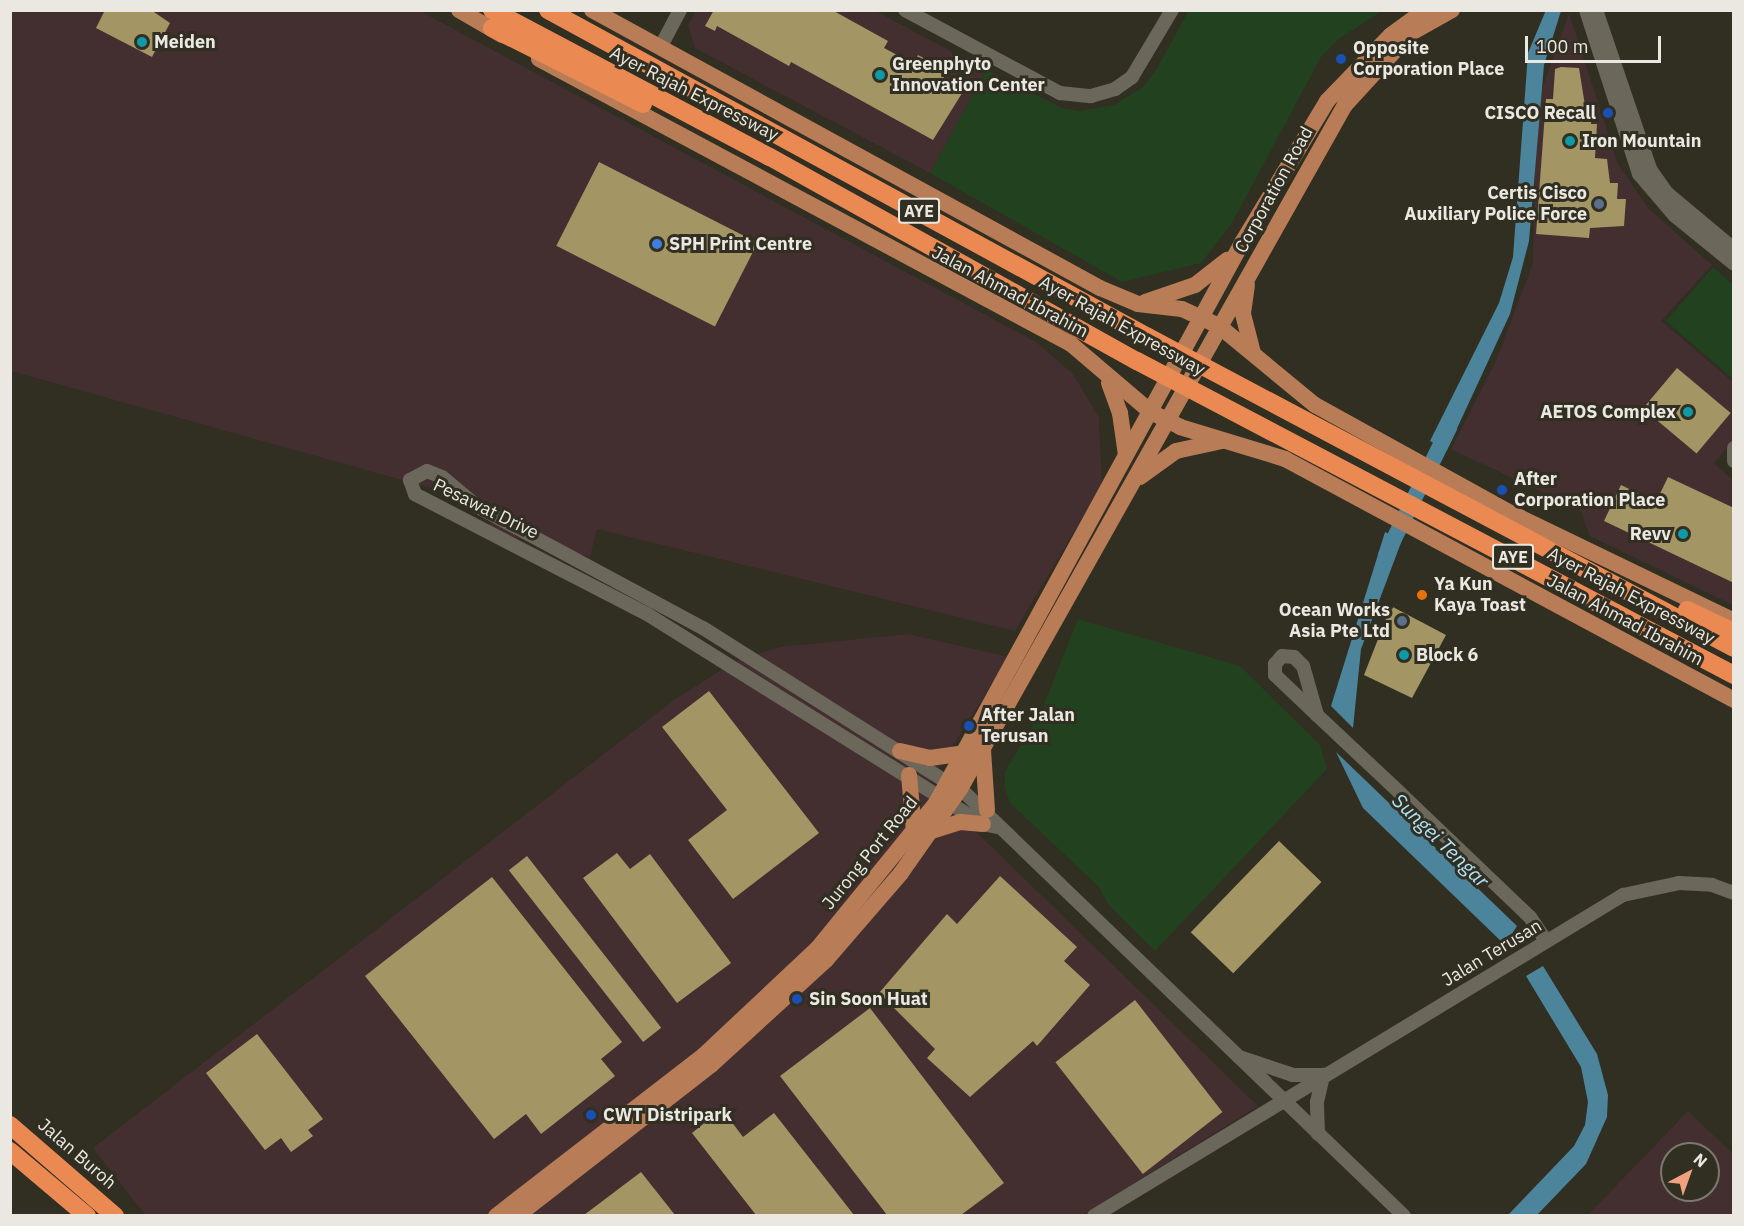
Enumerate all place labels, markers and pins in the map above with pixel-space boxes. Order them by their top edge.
place label: Meiden [154,31,216,53]
marker: Meiden [135,35,149,49]
place label: Opposite Corporation Place [1353,38,1504,80]
marker: Opposite Corporation Place [1334,52,1348,66]
place label: Greenphyto Innovation Center [892,54,1045,97]
marker: Greenphyto Innovation Center [873,68,887,82]
place label: CISCO Recall [1484,102,1596,124]
marker: CISCO Recall [1601,106,1615,120]
place label: Iron Mountain [1582,130,1701,152]
marker: Iron Mountain [1563,134,1577,148]
place label: Certis Cisco Auxiliary Police Force [1404,183,1587,226]
marker: Certis Cisco Auxiliary Police Force [1592,197,1606,211]
place label: SPH Print Centre [669,233,812,255]
marker: SPH Print Centre [650,237,664,251]
place label: AETOS Complex [1540,401,1676,423]
marker: AETOS Complex [1681,405,1695,419]
place label: After Corporation Place [1514,469,1665,512]
marker: After Corporation Place [1495,483,1509,497]
place label: Revv [1630,523,1671,545]
marker: Revv [1676,527,1690,541]
place label: Ya Kun Kaya Toast [1434,574,1526,616]
marker: Ya Kun Kaya Toast [1415,588,1429,602]
place label: Ocean Works Asia Pte Ltd [1279,600,1390,642]
marker: Ocean Works Asia Pte Ltd [1395,614,1409,628]
place label: Block 6 [1416,644,1478,666]
marker: Block 6 [1397,648,1411,662]
place label: After Jalan Terusan [981,705,1075,748]
marker: After Jalan Terusan [962,719,976,733]
place label: Sin Soon Huat [809,988,928,1010]
marker: Sin Soon Huat [790,992,804,1006]
place label: CWT Distripark [603,1104,732,1126]
marker: CWT Distripark [584,1108,598,1122]

